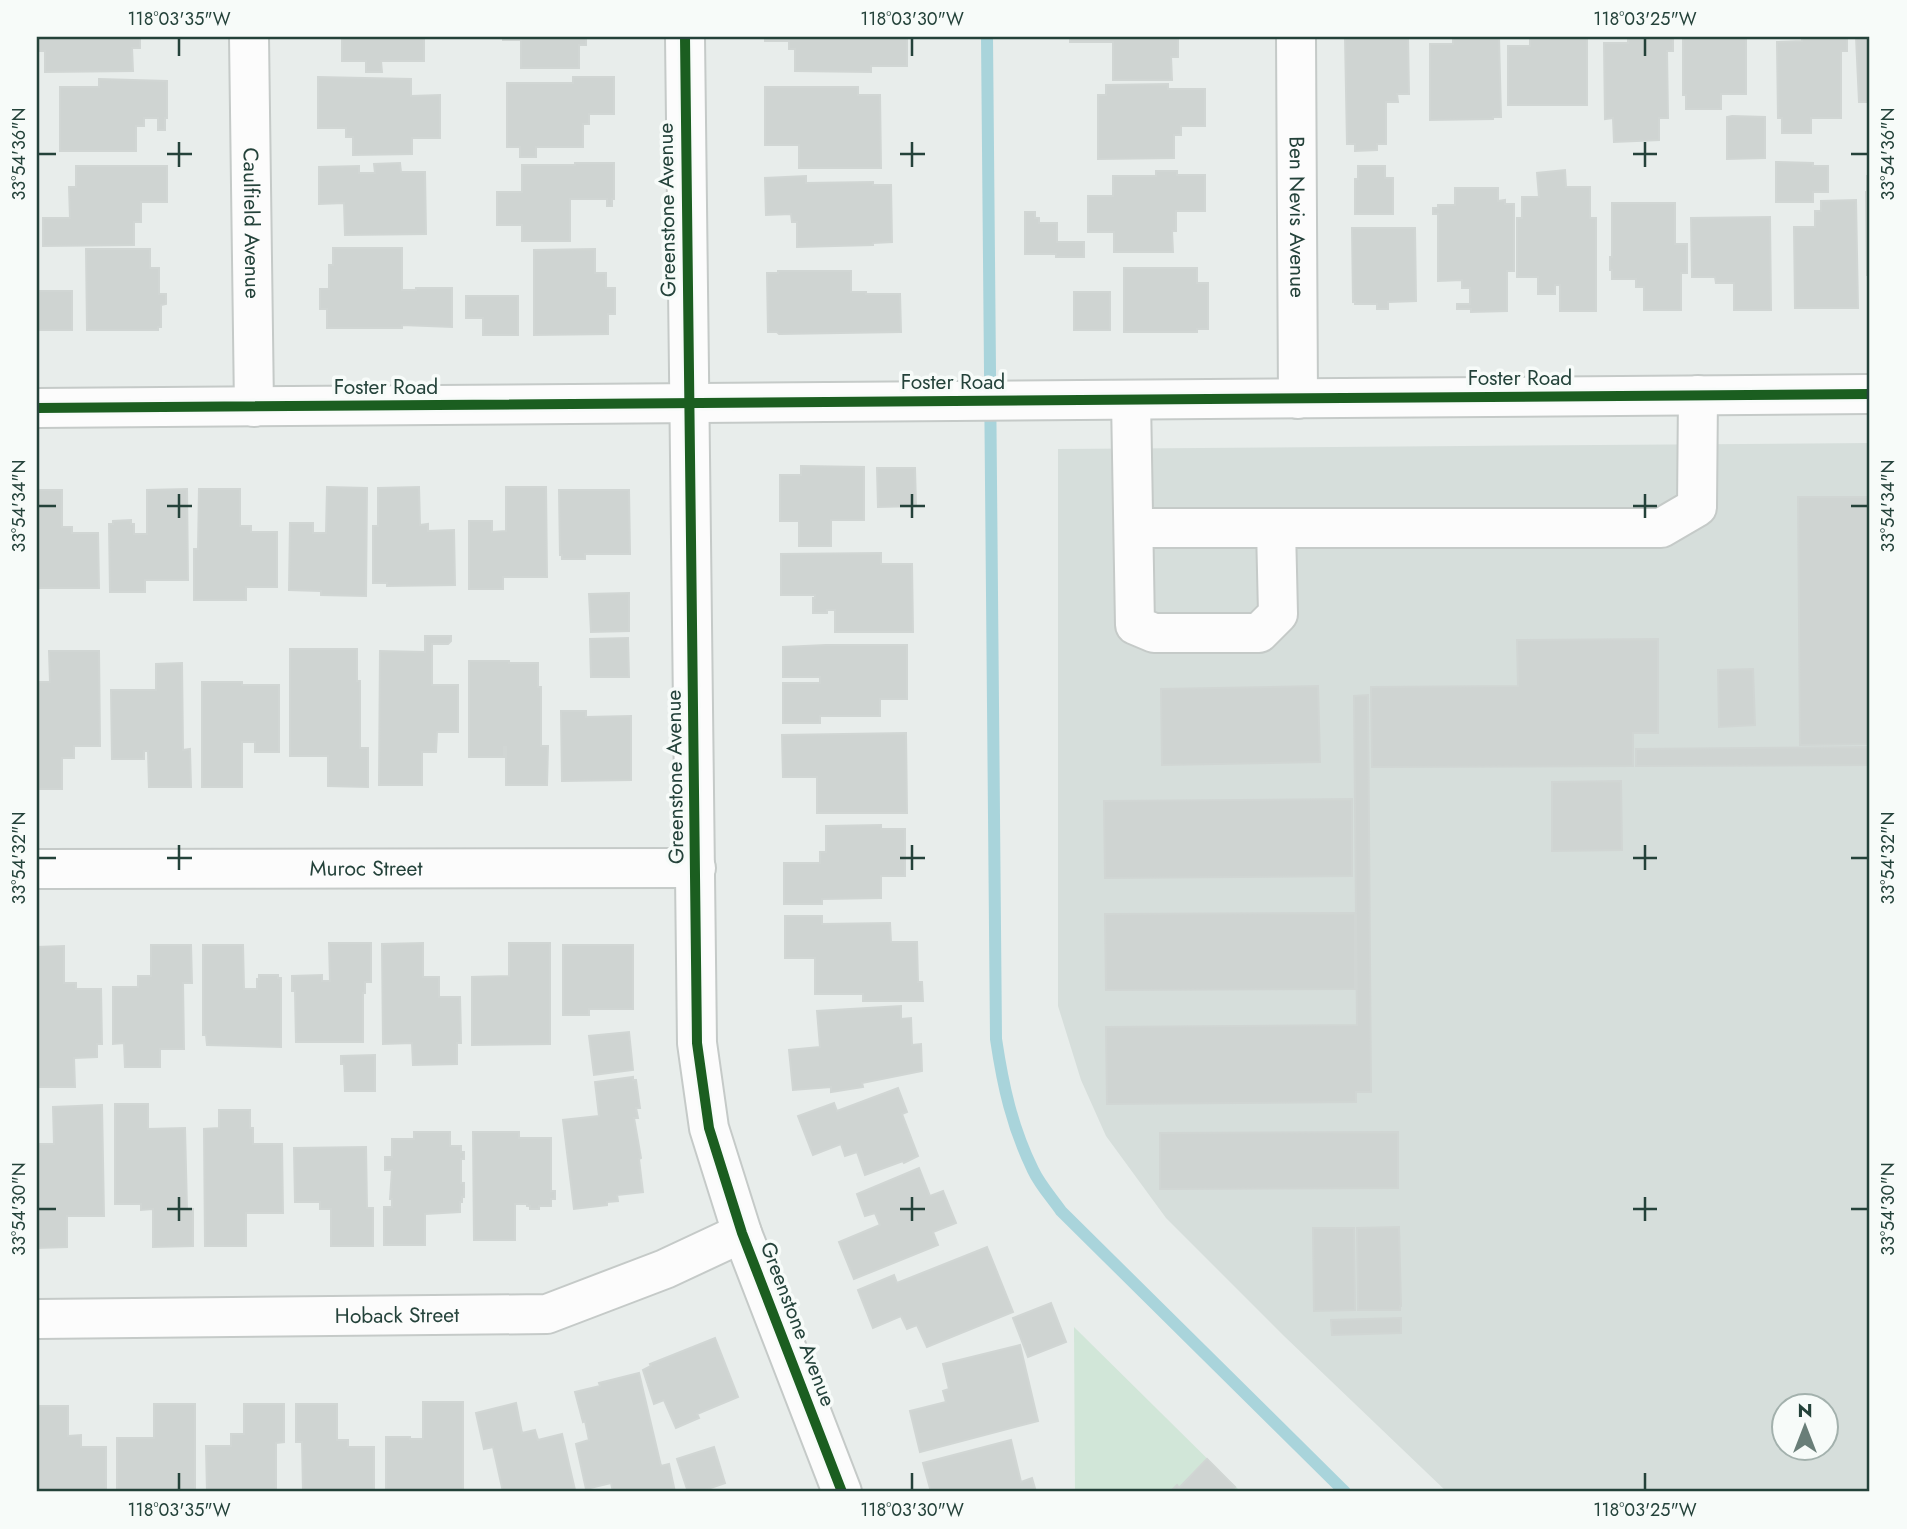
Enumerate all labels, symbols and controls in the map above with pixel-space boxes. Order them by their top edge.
text: 118°03'35"W [128,6,231,32]
text: 118°03'30"W [860,6,964,32]
text: 118°03'25"W [1593,6,1697,32]
text: 33°54'36"N [6,108,32,200]
text: 33°54'36"N [1875,108,1901,200]
street label: Greenstone Avenue [650,122,684,297]
street label: Ben Nevis Avenue [1282,136,1312,298]
street label: Caulfield Avenue [235,147,268,299]
street label: Foster Road [1468,363,1572,393]
street label: Foster Road [901,367,1005,397]
street label: Foster Road [334,372,438,402]
text: 33°54'34"N [6,459,32,553]
text: 33°54'34"N [1875,459,1901,553]
street label: Greenstone Avenue [658,689,692,864]
text: 33°54'32"N [6,812,32,904]
text: 33°54'32"N [1875,812,1901,904]
street label: Muroc Street [310,853,422,884]
text: 33°54'30"N [6,1162,32,1256]
text: 33°54'30"N [1875,1162,1901,1256]
street label: Greenstone Avenue [753,1237,843,1411]
street label: Hoback Street [335,1300,459,1331]
north arrow [1770,1392,1840,1462]
text: N [1797,1397,1813,1424]
text: 118°03'35"W [128,1497,231,1523]
text: 118°03'30"W [860,1497,964,1523]
text: 118°03'25"W [1593,1497,1697,1523]

